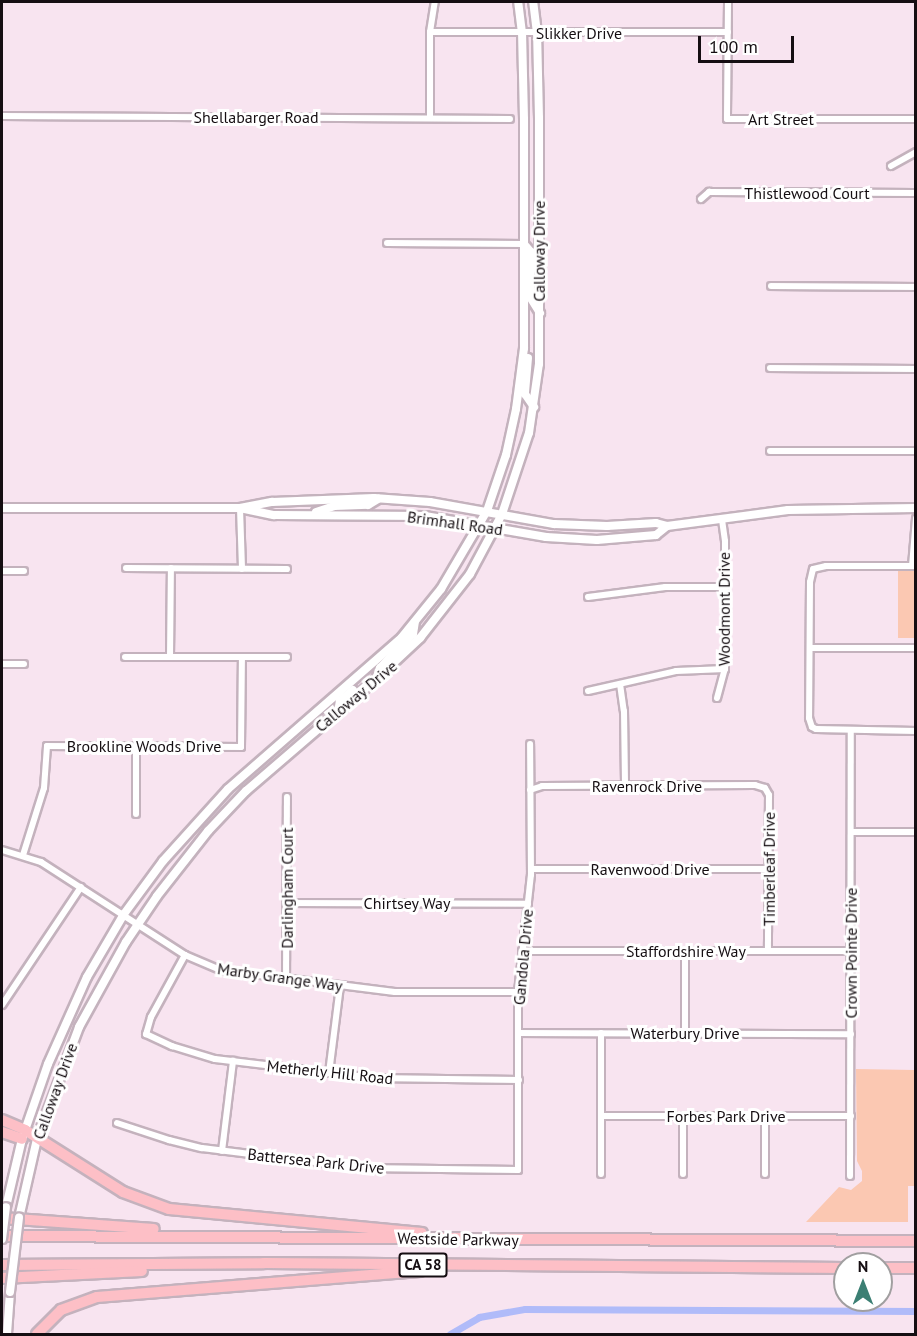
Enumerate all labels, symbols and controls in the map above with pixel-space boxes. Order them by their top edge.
street label: Slikker Drive [536,23,622,43]
scale bar [701,24,797,62]
text: 100 m [709,35,758,58]
street label: Shellabarger Road [194,107,318,127]
street label: Art Street [748,109,814,129]
street label: Thistlewood Court [744,183,870,203]
street label: Calloway Drive [529,200,549,302]
street label: Brimhall Road [406,507,504,539]
street label: Woodmont Drive [714,552,734,666]
street label: Calloway Drive [311,656,401,736]
street label: Brookline Woods Drive [67,736,221,756]
street label: Ravenrock Drive [592,776,702,796]
street label: Timberleaf Drive [759,812,779,926]
street label: Darlingham Court [277,827,297,949]
street label: Ravenwood Drive [590,859,710,879]
street label: Crown Pointe Drive [841,888,861,1018]
street label: Chirtsey Way [363,893,451,913]
street label: Gandola Drive [509,908,537,1006]
street label: Staffordshire Way [626,941,746,961]
street label: Marby Grange Way [216,959,344,995]
street label: Waterbury Drive [630,1023,740,1043]
street label: Calloway Drive [29,1040,81,1142]
street label: Metherly Hill Road [266,1056,394,1088]
street label: Forbes Park Drive [666,1106,786,1126]
street label: Battersea Park Drive [246,1144,386,1178]
street label: Westside Parkway [397,1228,519,1250]
north arrow [833,1252,893,1312]
road number: CA 58 [398,1253,448,1277]
text: N [858,1256,868,1276]

